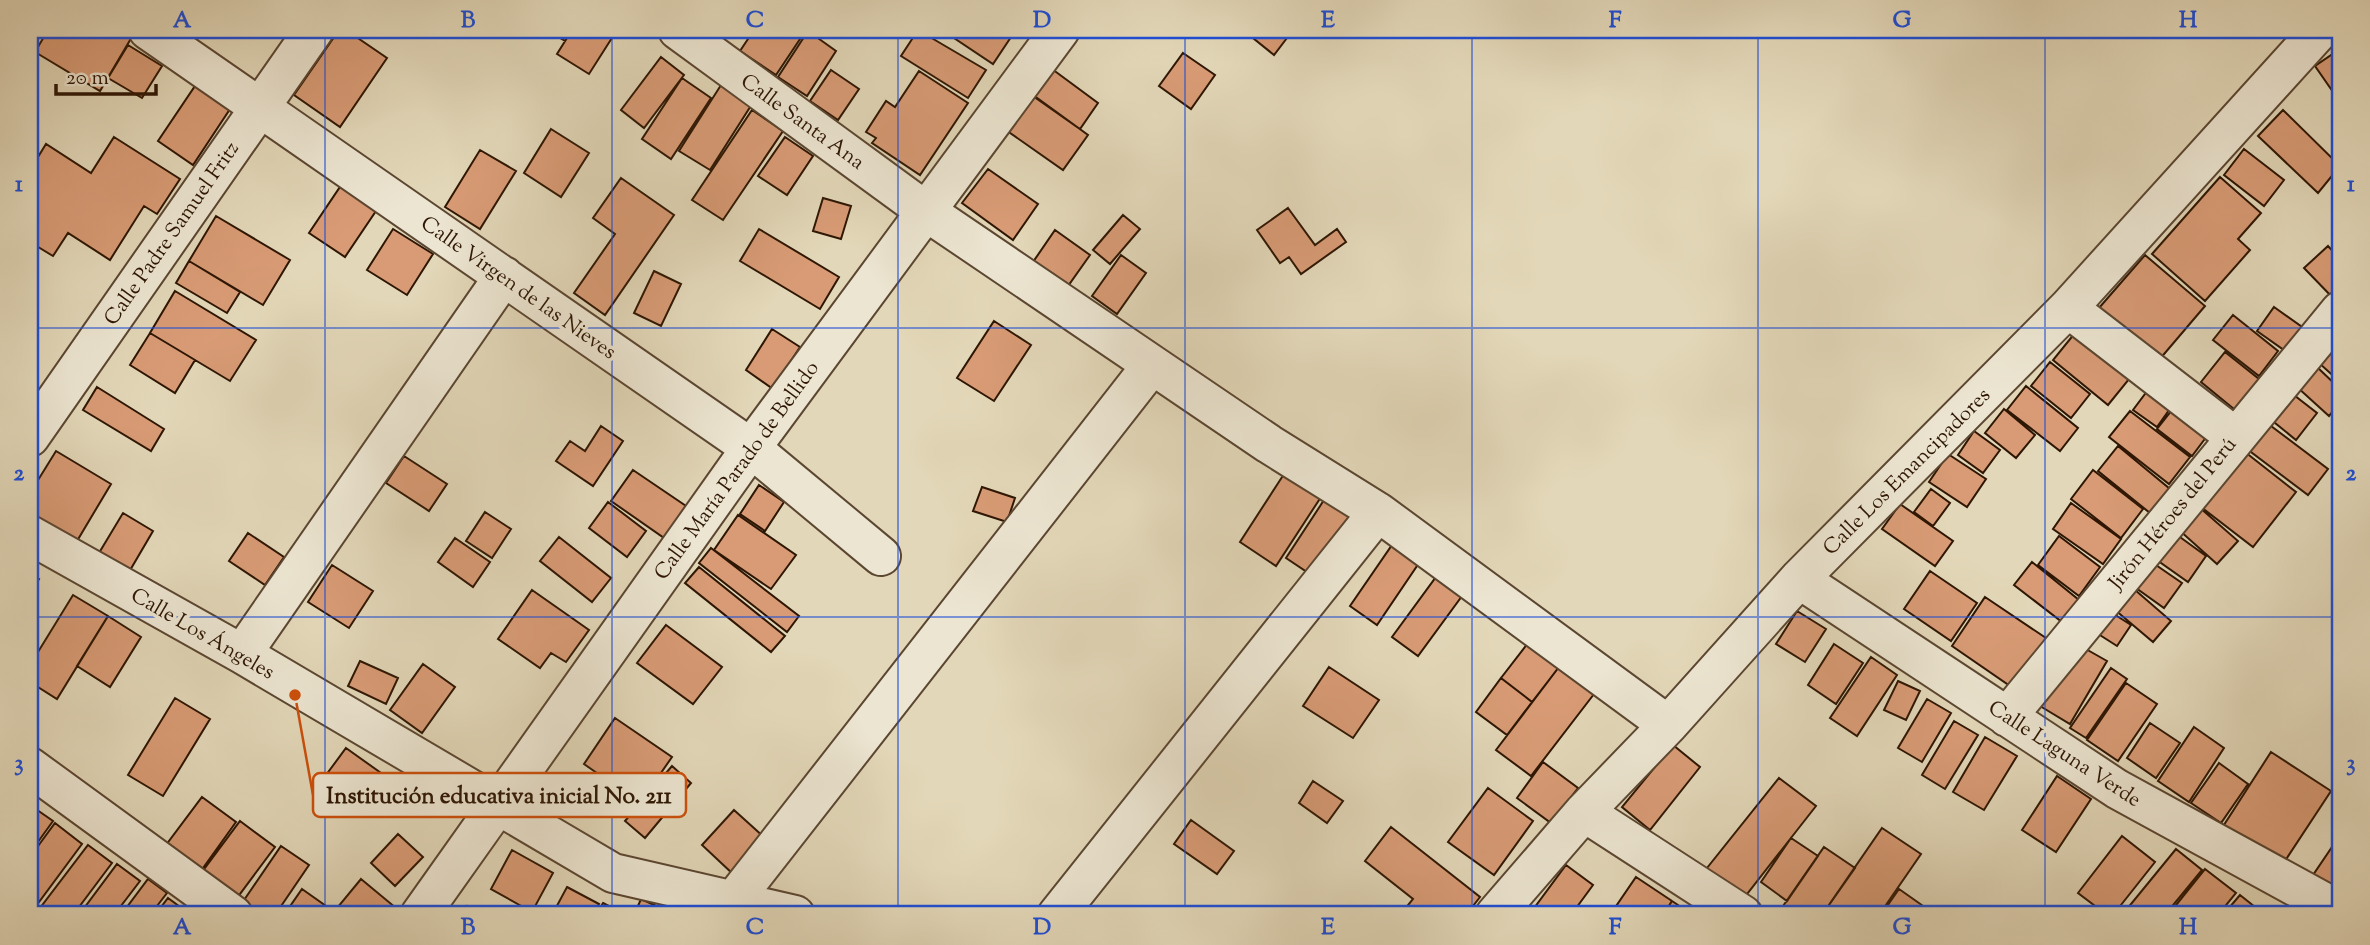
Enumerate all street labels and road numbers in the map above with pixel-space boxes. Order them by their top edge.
street label: Calle Santa Ana [734,67,870,178]
street label: Calle Padre Samuel Fritz [98,136,248,332]
street label: Calle Virgen de las Nieves [414,210,622,368]
street label: Calle María Parado de Bellido [648,356,827,587]
street label: Calle Los Emancipadores [1817,382,1998,563]
street label: Jirón Héroes del Perú [2102,431,2245,598]
street label: Calle Los Ángeles [124,581,280,688]
street label: Calle Laguna Verde [1982,694,2146,815]

